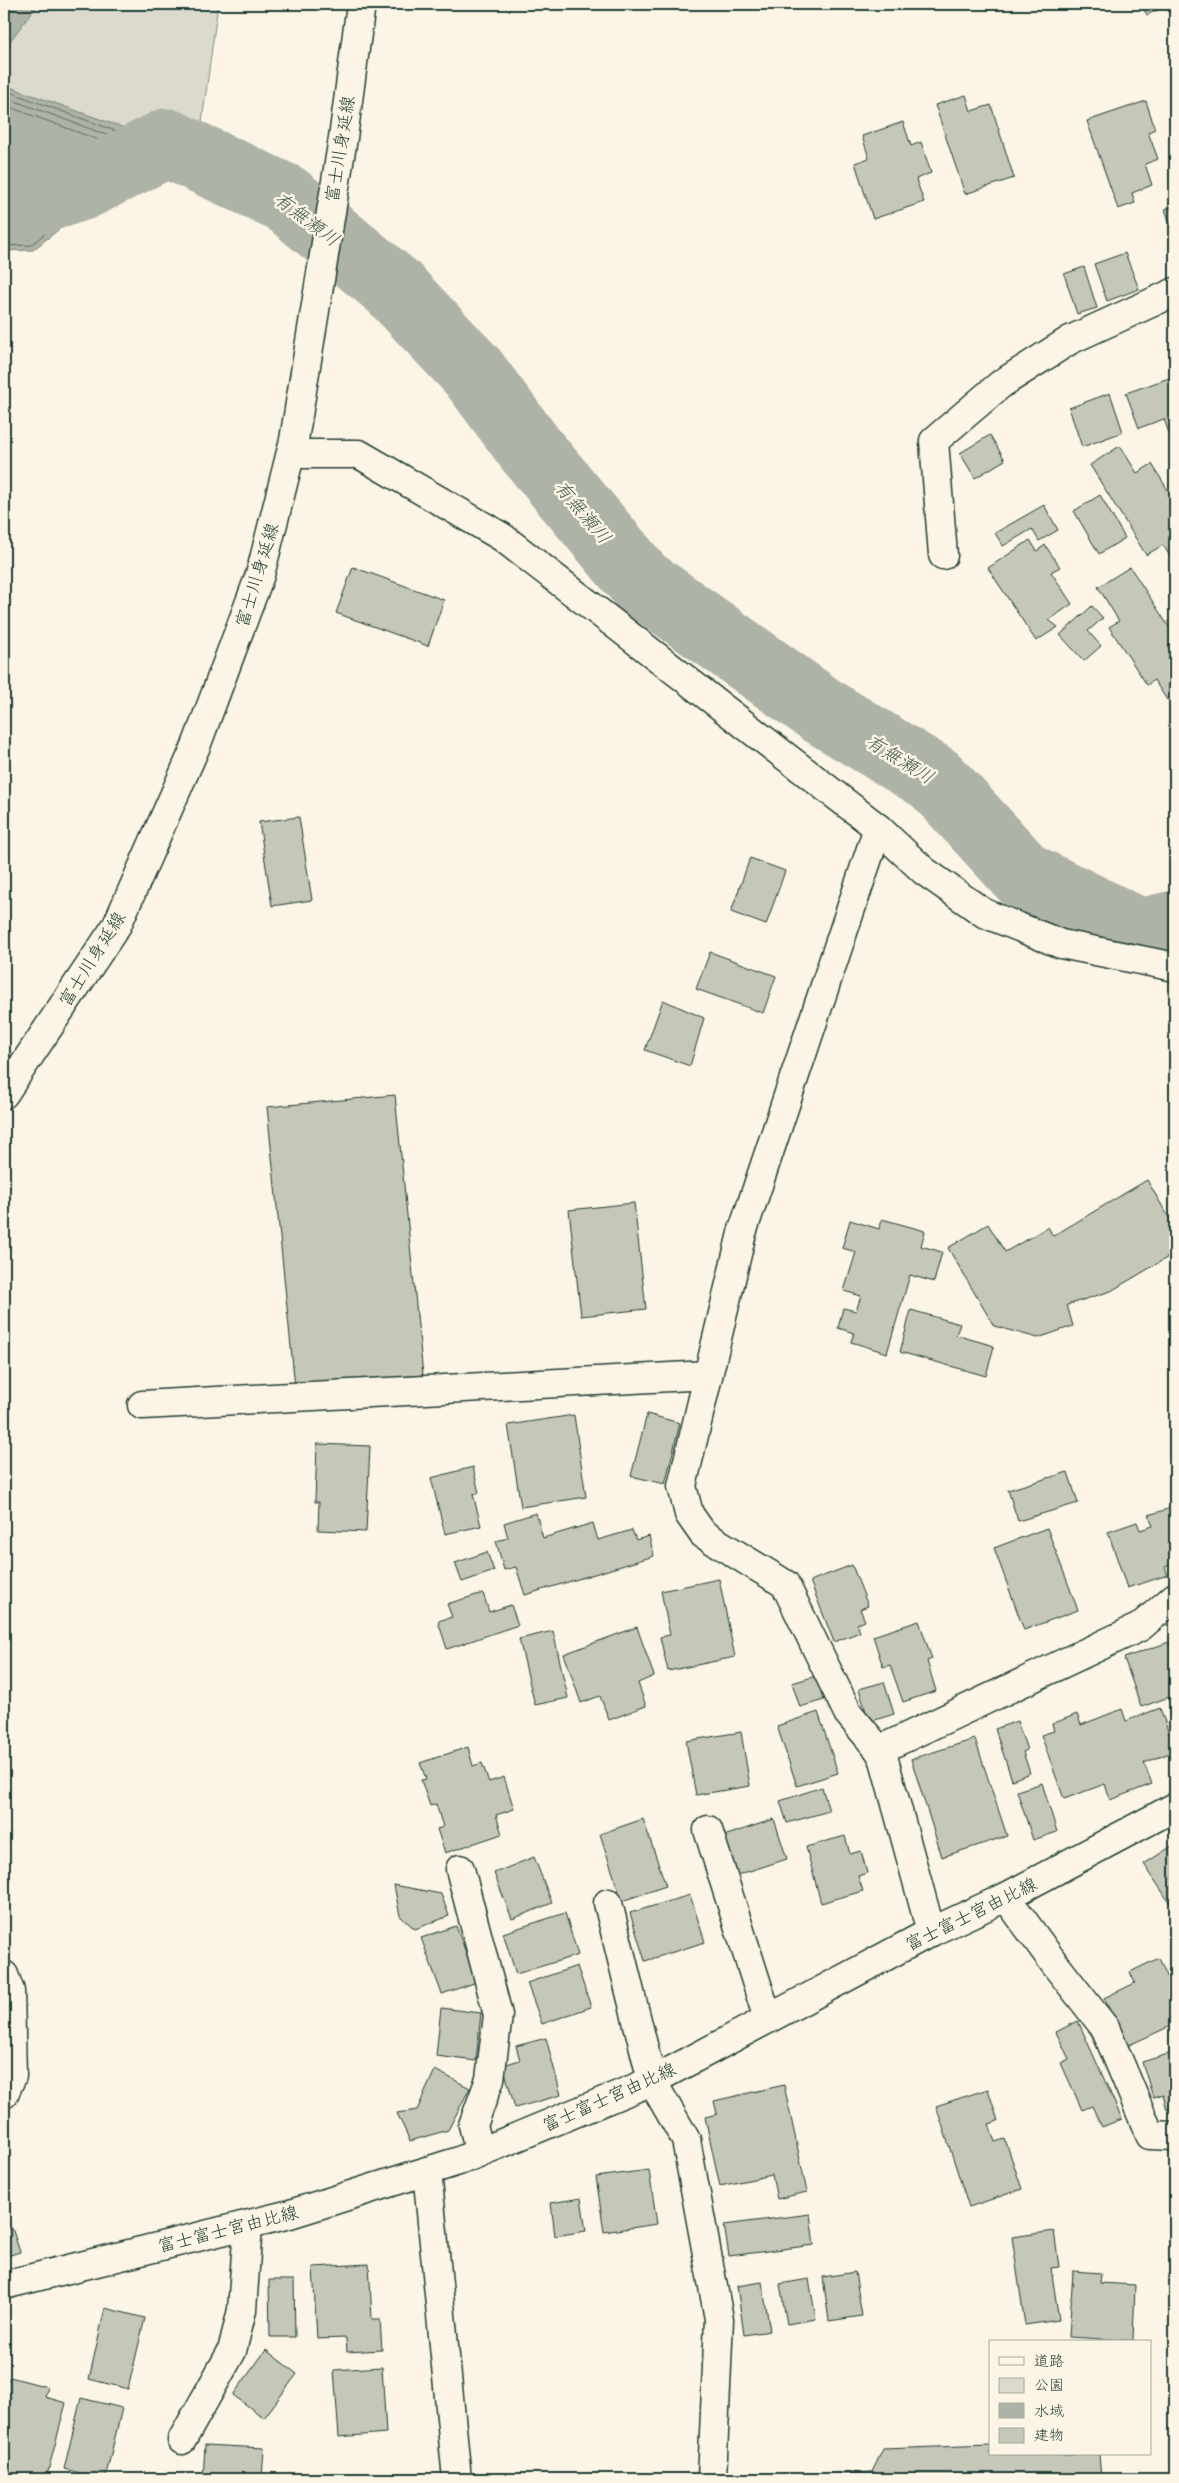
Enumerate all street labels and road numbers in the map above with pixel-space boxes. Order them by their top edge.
street label: 富士川身延線 [321,94,359,204]
street label: 富士川身延線 [231,520,283,630]
street label: 富士川身延線 [54,907,130,1011]
street label: 富士富士宮由比線 [901,1873,1041,1955]
street label: 富士富士宮由比線 [539,2058,679,2136]
street label: 富士富士宮由比線 [155,2201,301,2257]

